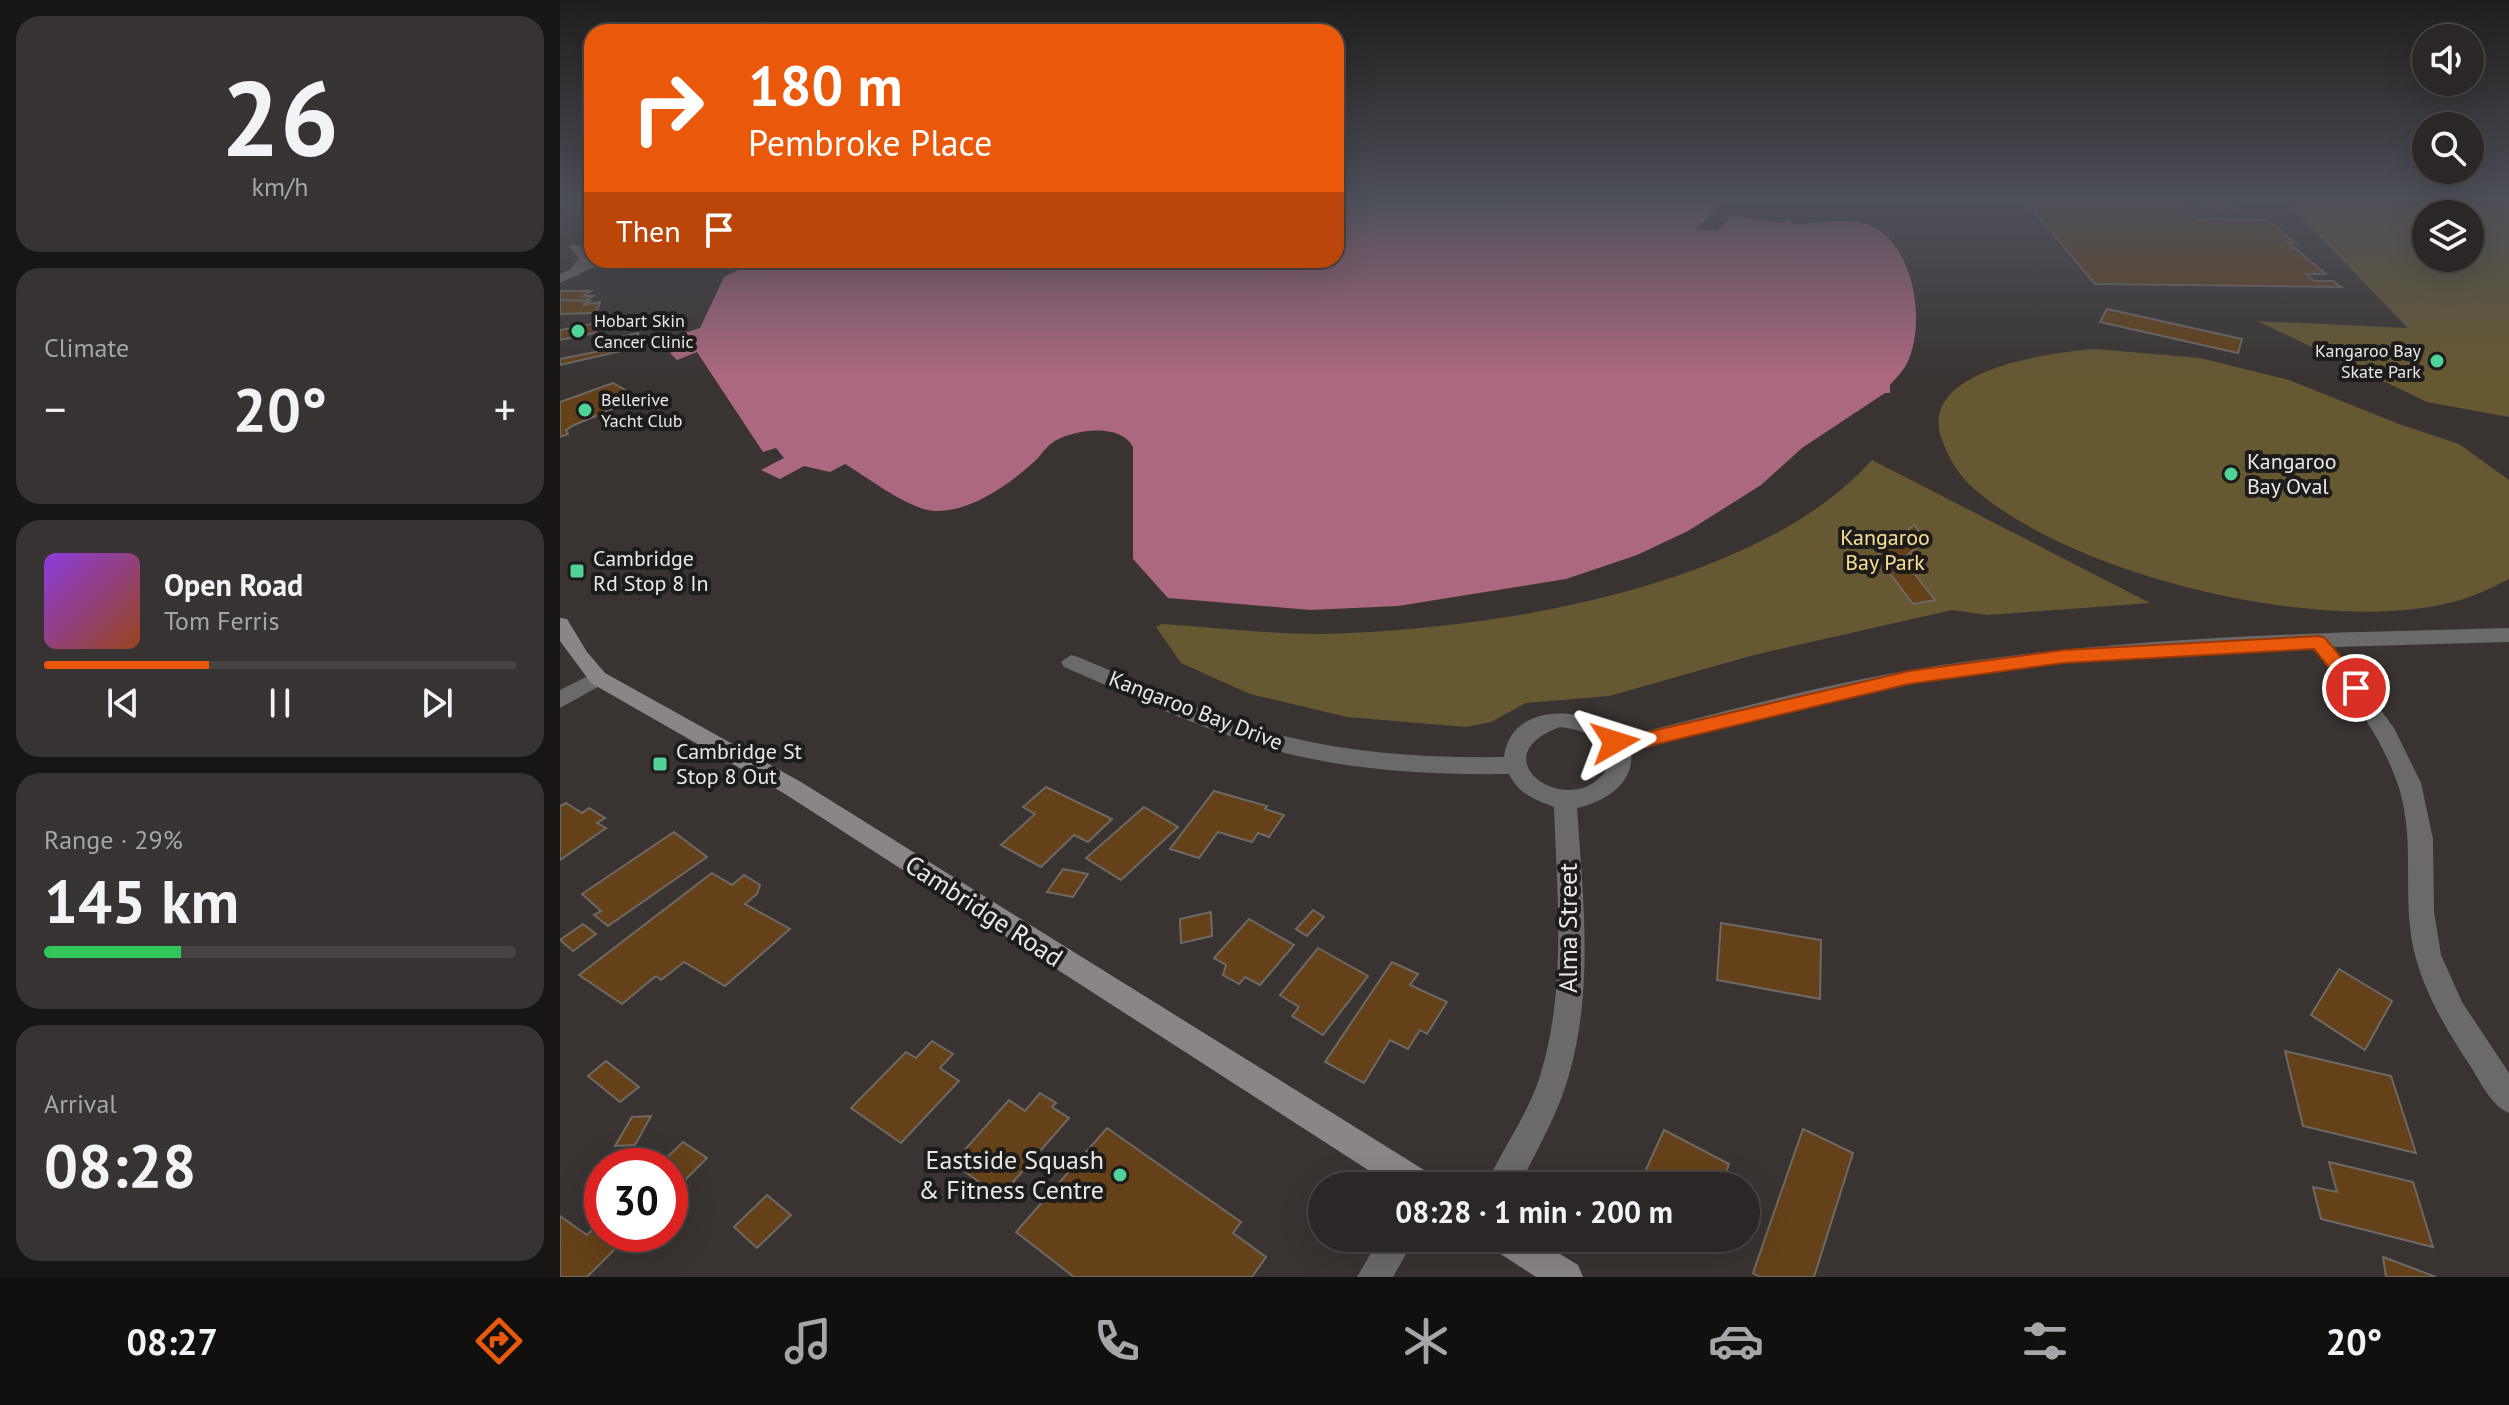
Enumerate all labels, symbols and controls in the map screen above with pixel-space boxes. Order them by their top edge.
map controls [2412,24,2484,272]
button: sound [2412,24,2484,96]
text: 180 m [748,49,903,121]
text: 26 [221,50,339,185]
icon: right [616,56,720,160]
button: search [2412,112,2484,184]
text: Pembroke Place [748,119,992,166]
text: km/h [252,170,309,203]
button: layers [2412,200,2484,272]
icon: arrive [697,208,741,252]
text: Then [616,211,681,250]
place label: Hobart Skin Cancer Clinic [594,309,694,353]
marker: Hobart Skin Cancer Clinic [569,322,587,340]
text: Climate [44,331,129,364]
place label: Kangaroo Bay Skate Park [2315,339,2422,383]
marker: Kangaroo Bay Skate Park [2428,352,2446,370]
text: 20° [233,370,327,448]
text: − [44,380,66,437]
text: + [494,380,516,437]
place label: Bellerive Yacht Club [601,388,683,432]
marker: Bellerive Yacht Club [576,401,594,419]
place label: Kangaroo Bay Oval [2247,447,2337,500]
marker: Kangaroo Bay Oval [2222,465,2240,483]
park label: Kangaroo Bay Park [1840,523,1930,576]
place label: Cambridge Rd Stop 8 In [593,544,709,597]
marker: Cambridge Rd Stop 8 In [568,562,586,580]
text: Open Road [164,565,303,604]
text: Tom Ferris [164,604,279,637]
pin [2322,654,2390,722]
street label: Kangaroo Bay Drive [1105,664,1287,756]
icon: arrive [2334,666,2378,710]
icon: previous [101,681,145,725]
icon: pause [258,681,302,725]
icon: next [415,681,459,725]
position arrow [1573,700,1657,784]
place label: Cambridge St Stop 8 Out [676,737,803,790]
marker: Cambridge St Stop 8 Out [651,755,669,773]
text: Range · 29% [44,823,183,856]
street label: Cambridge Road [899,847,1069,974]
text: 145 km [44,862,239,940]
street label: Alma Street [1551,863,1584,993]
text: Arrival [44,1087,117,1120]
text: 08:28 [44,1126,196,1204]
place label: Eastside Squash & Fitness Centre [918,1143,1104,1206]
speed limit sign: 30 [584,1148,688,1252]
marker: Eastside Squash & Fitness Centre [1111,1166,1129,1184]
text: 08:28 · 1 min · 200 m [1395,1192,1673,1231]
icon: directions [471,1313,527,1369]
icon: music [780,1313,836,1369]
icon: phone [1089,1313,1145,1369]
icon: climate [1398,1313,1454,1369]
icon: car [1708,1313,1764,1369]
icon: filters [2017,1313,2073,1369]
text: 08:27 [127,1318,218,1365]
text: 20° [2326,1318,2382,1365]

